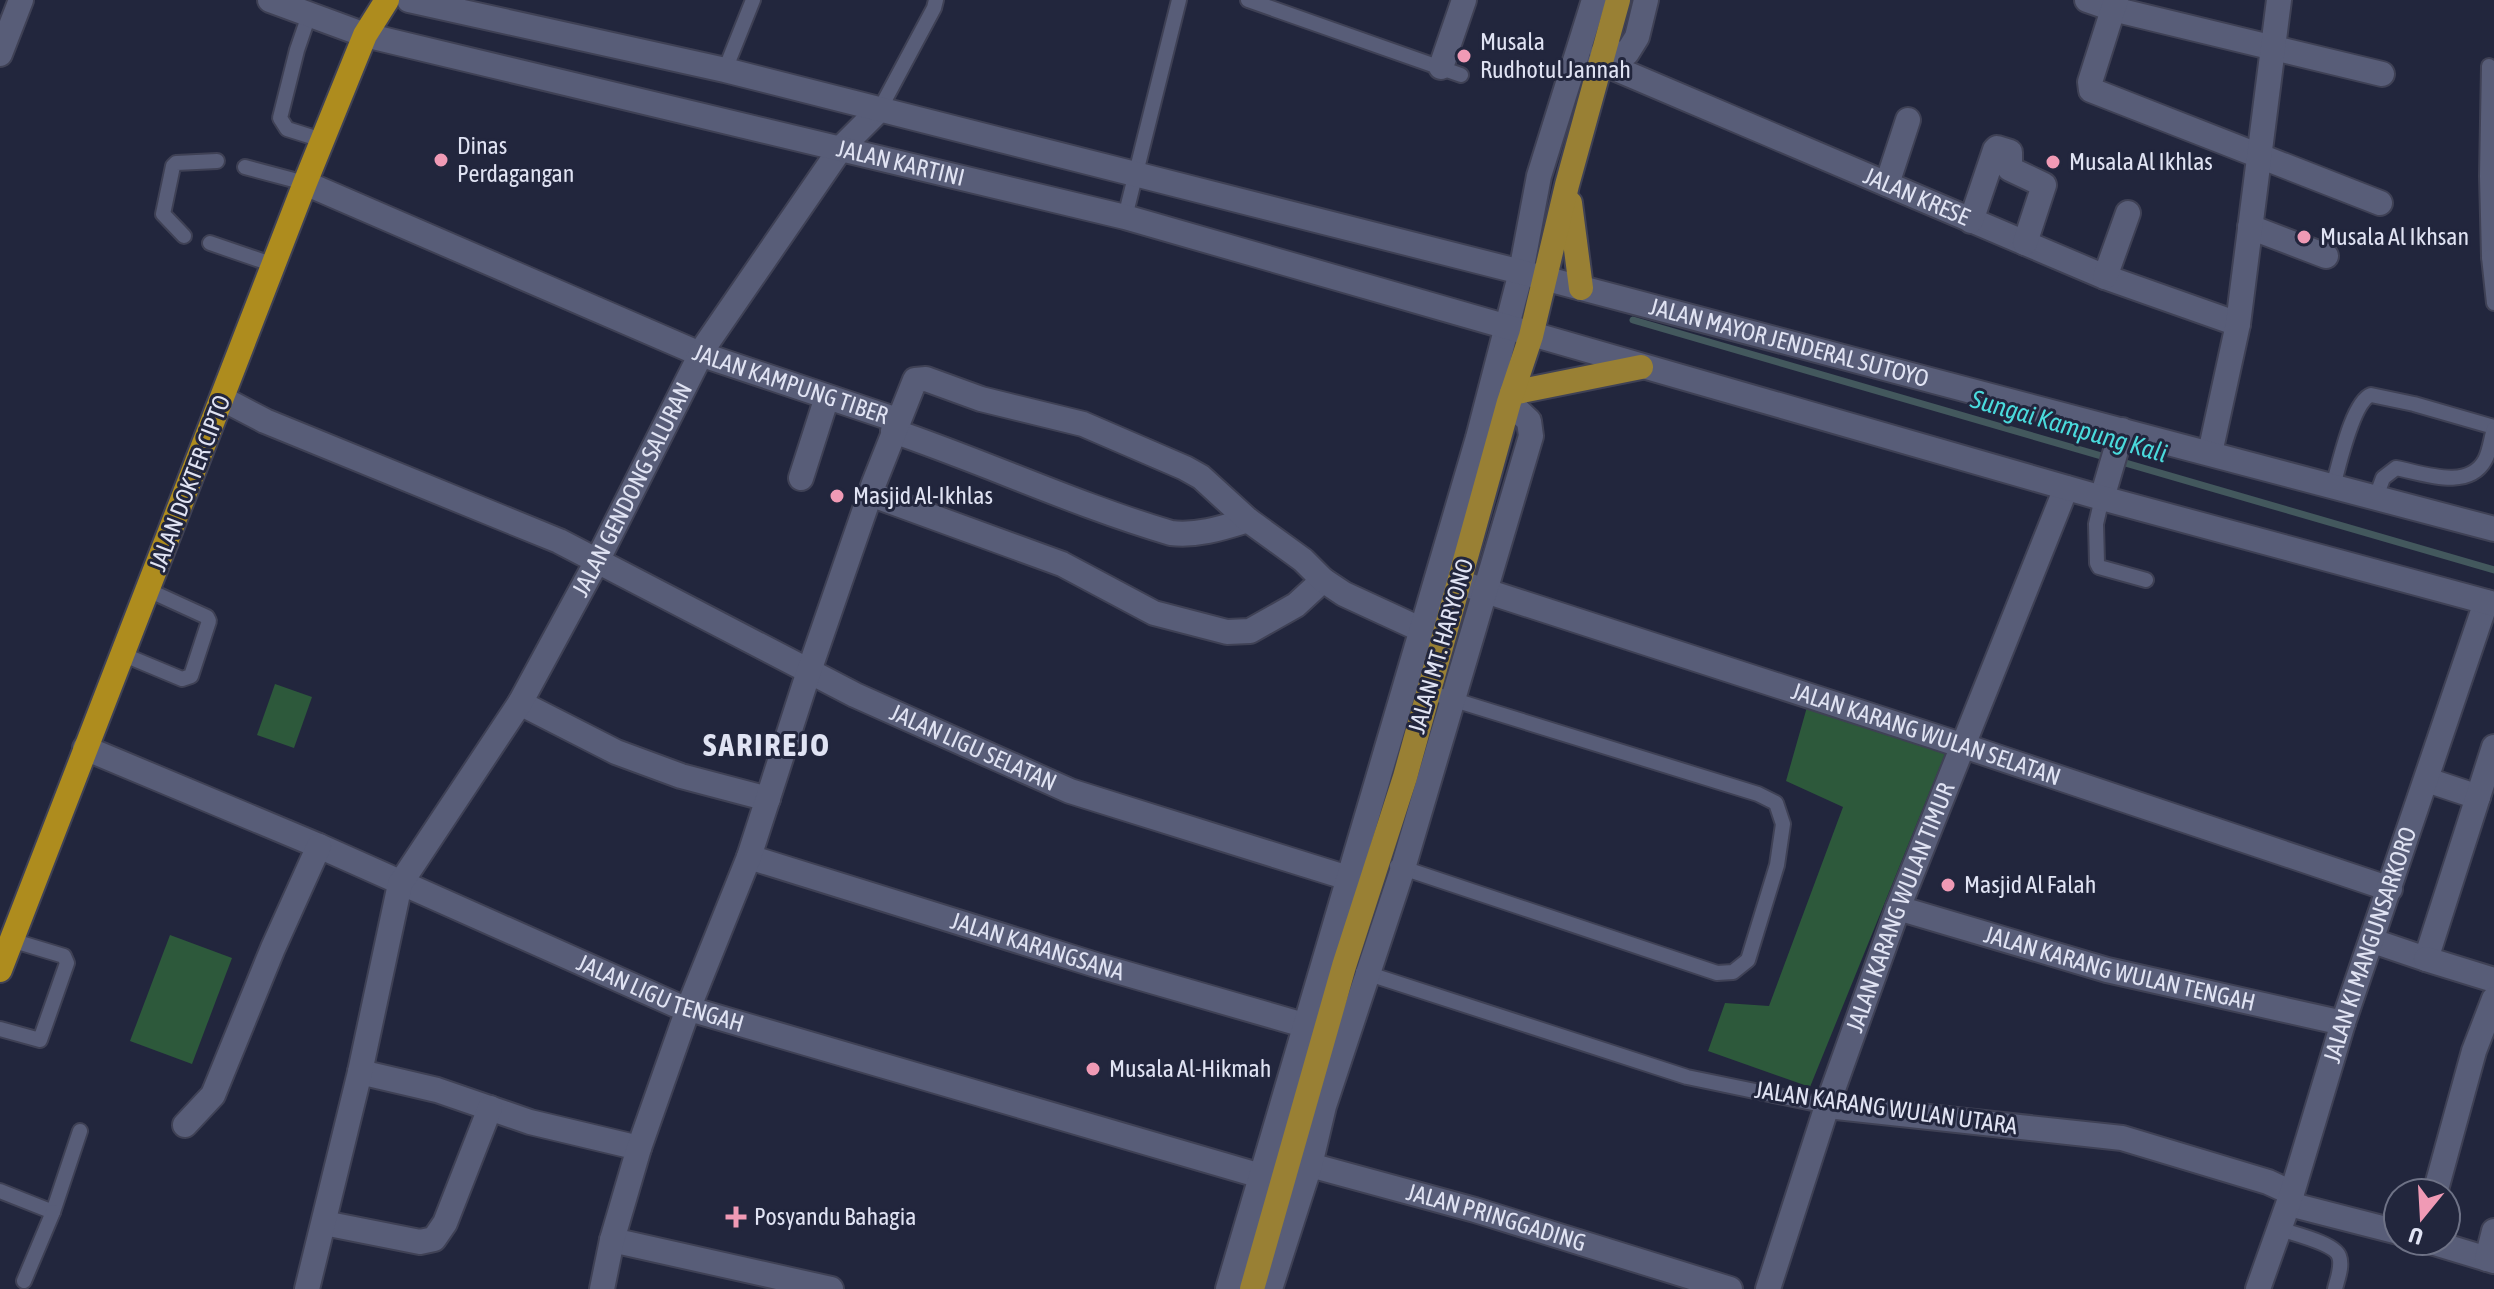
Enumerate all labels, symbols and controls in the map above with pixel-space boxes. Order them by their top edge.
place label: Musala Rudhotul Jannah [1480,28,1631,83]
marker: Musala Rudhotul Jannah [1455,47,1473,65]
place label: Dinas Perdagangan [457,132,574,187]
street label: JALAN KARTINI [834,134,967,191]
place label: Musala Al Ikhlas [2069,148,2213,175]
marker: Dinas Perdagangan [432,151,450,169]
marker: Musala Al Ikhlas [2044,153,2062,171]
street label: JALAN KRESE [1860,162,1974,231]
place label: Musala Al Ikhsan [2320,223,2469,250]
marker: Musala Al Ikhsan [2295,228,2313,246]
street label: JALAN MAYOR JENDERAL SUTOYO [1647,292,1932,392]
street label: JALAN KAMPUNG TIBER [689,339,892,429]
street label: JALAN GENDONG SALURAN [566,378,697,601]
water label: Sungai Kampung Kali [1966,383,2171,468]
street label: JALAN DOKTER CIPTO [144,391,235,574]
place label: Masjid Al-Ikhlas [853,482,993,509]
marker: Masjid Al-Ikhlas [828,487,846,505]
street label: JALAN MT. HARYONO [1403,555,1478,736]
street label: JALAN KARANG WULAN SELATAN [1788,677,2064,790]
street label: JALAN LIGU SELATAN [886,698,1061,796]
district label: SARIREJO [703,726,831,763]
street label: JALAN KARANG WULAN TIMUR [1841,779,1960,1036]
street label: JALAN KI MANGUNSARKORO [2318,823,2422,1066]
place label: Masjid Al Falah [1964,871,2096,898]
marker: Masjid Al Falah [1939,876,1957,894]
street label: JALAN KARANGSANA [948,907,1128,985]
street label: JALAN KARANG WULAN TENGAH [1981,920,2258,1016]
street label: JALAN LIGU TENGAH [573,949,747,1037]
place label: Musala Al-Hikmah [1109,1055,1271,1082]
marker: Musala Al-Hikmah [1084,1060,1102,1078]
street label: JALAN KARANG WULAN UTARA [1753,1076,2019,1139]
north arrow [2382,1177,2462,1257]
street label: JALAN PRINGGADING [1404,1178,1589,1257]
place label: Posyandu Bahagia [754,1203,916,1230]
marker: Posyandu Bahagia [725,1206,747,1228]
text: U [2406,1222,2426,1250]

